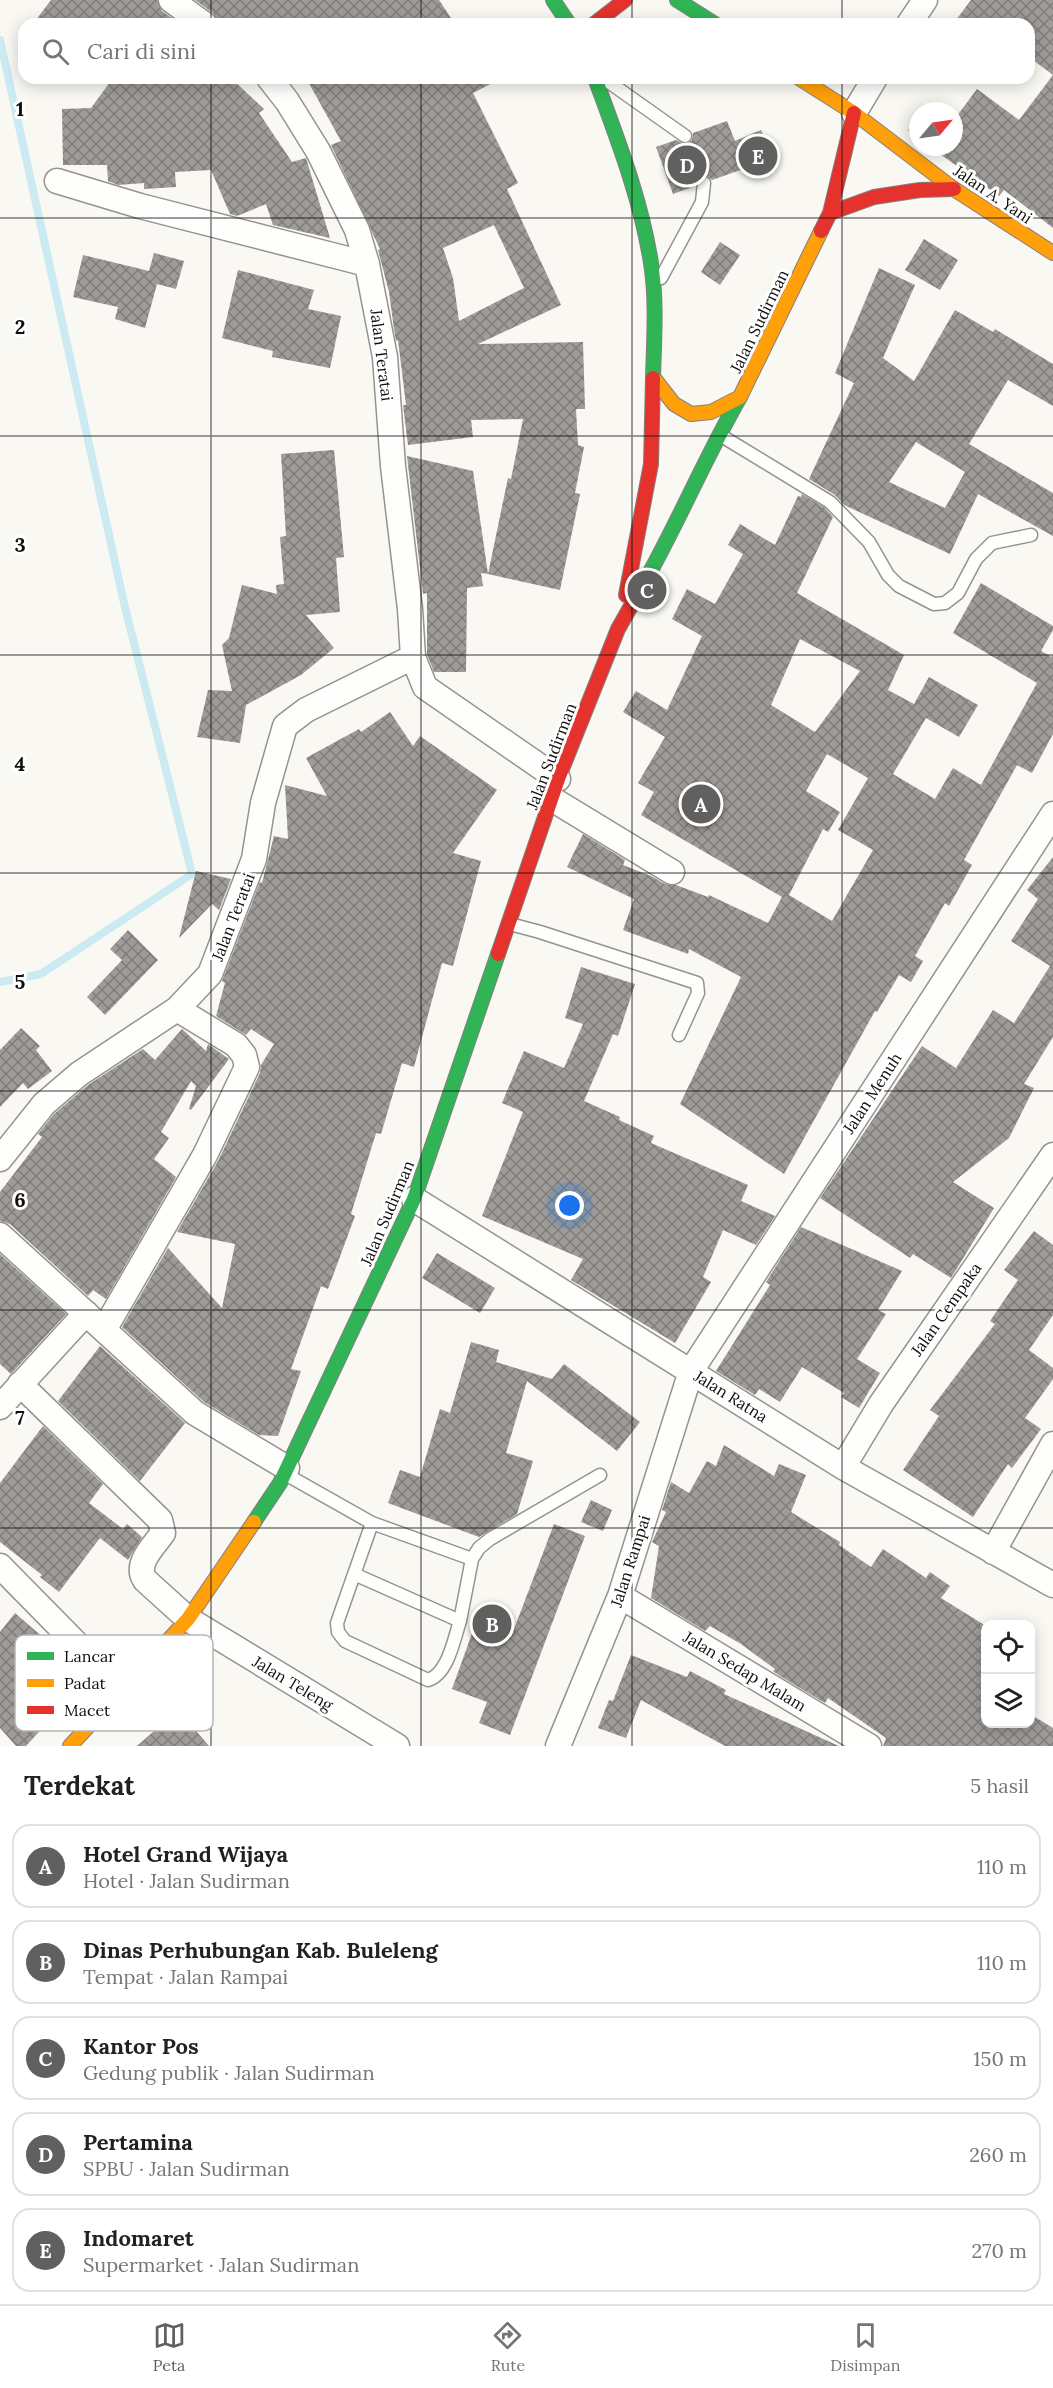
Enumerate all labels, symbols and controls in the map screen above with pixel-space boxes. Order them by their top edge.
search box [18,18,1035,84]
icon: search [39,35,72,68]
text: Cari di sini [87,37,196,65]
text: 1 [16,96,24,121]
north arrow [909,102,963,156]
pin: E [738,134,777,178]
pin: D [668,142,706,188]
street label: Jalan A. Yani [949,160,1036,228]
street label: Jalan Sudirman [725,266,793,377]
street label: Jalan Teratai [366,307,398,402]
text: 2 [15,314,25,339]
text: 3 [14,532,26,557]
pin: C [628,568,666,612]
street label: Jalan Sudirman [521,700,581,813]
text: 4 [15,751,26,776]
pin: A [682,782,720,826]
street label: Jalan Teratai [207,870,259,965]
text: 5 [15,969,26,994]
street label: Jalan Menuh [838,1048,906,1138]
street label: Jalan Sudirman [355,1157,418,1270]
text: 6 [14,1187,26,1212]
your location [555,1191,584,1220]
street label: Jalan Cempaka [906,1258,986,1360]
street label: Jalan Ratna [690,1365,771,1426]
text: 7 [15,1405,25,1430]
street label: Jalan Rampai [605,1513,654,1610]
pin: B [472,1602,512,1646]
map controls [981,1620,1035,1728]
button: locate [981,1620,1035,1674]
street label: Jalan Sedap Malam [679,1626,810,1716]
legend [15,1635,213,1731]
text: Lancar [64,1646,115,1666]
street label: Jalan Teleng [248,1651,338,1715]
text: Padat [64,1673,107,1693]
button: layers [981,1674,1035,1728]
text: Macet [64,1700,111,1720]
text: Terdekat [24,1769,135,1802]
text: 5 hasil [970,1773,1029,1798]
text: Hotel Grand Wijaya [83,1840,288,1868]
text: A [39,1854,52,1879]
text: 110 m [977,1854,1027,1879]
text: Hotel · Jalan Sudirman [83,1868,290,1893]
text: Dinas Perhubungan Kab. Buleleng [83,1936,438,1964]
text: B [39,1950,52,1975]
text: 110 m [977,1950,1027,1975]
text: Tempat · Jalan Rampai [83,1964,288,1989]
text: Kantor Pos [83,2032,199,2060]
text: C [39,2046,52,2071]
text: 150 m [973,2046,1027,2071]
text: Gedung publik · Jalan Sudirman [83,2060,375,2085]
text: Pertamina [83,2128,193,2156]
text: D [38,2142,53,2167]
text: 260 m [969,2142,1027,2167]
text: SPBU · Jalan Sudirman [83,2156,290,2181]
text: Indomaret [83,2224,194,2252]
text: E [39,2238,52,2263]
text: 270 m [971,2238,1027,2263]
text: Supermarket · Jalan Sudirman [83,2252,359,2277]
tab: Peta [153,2319,186,2375]
tab: Rute [491,2319,525,2375]
tab: Disimpan [830,2319,900,2375]

